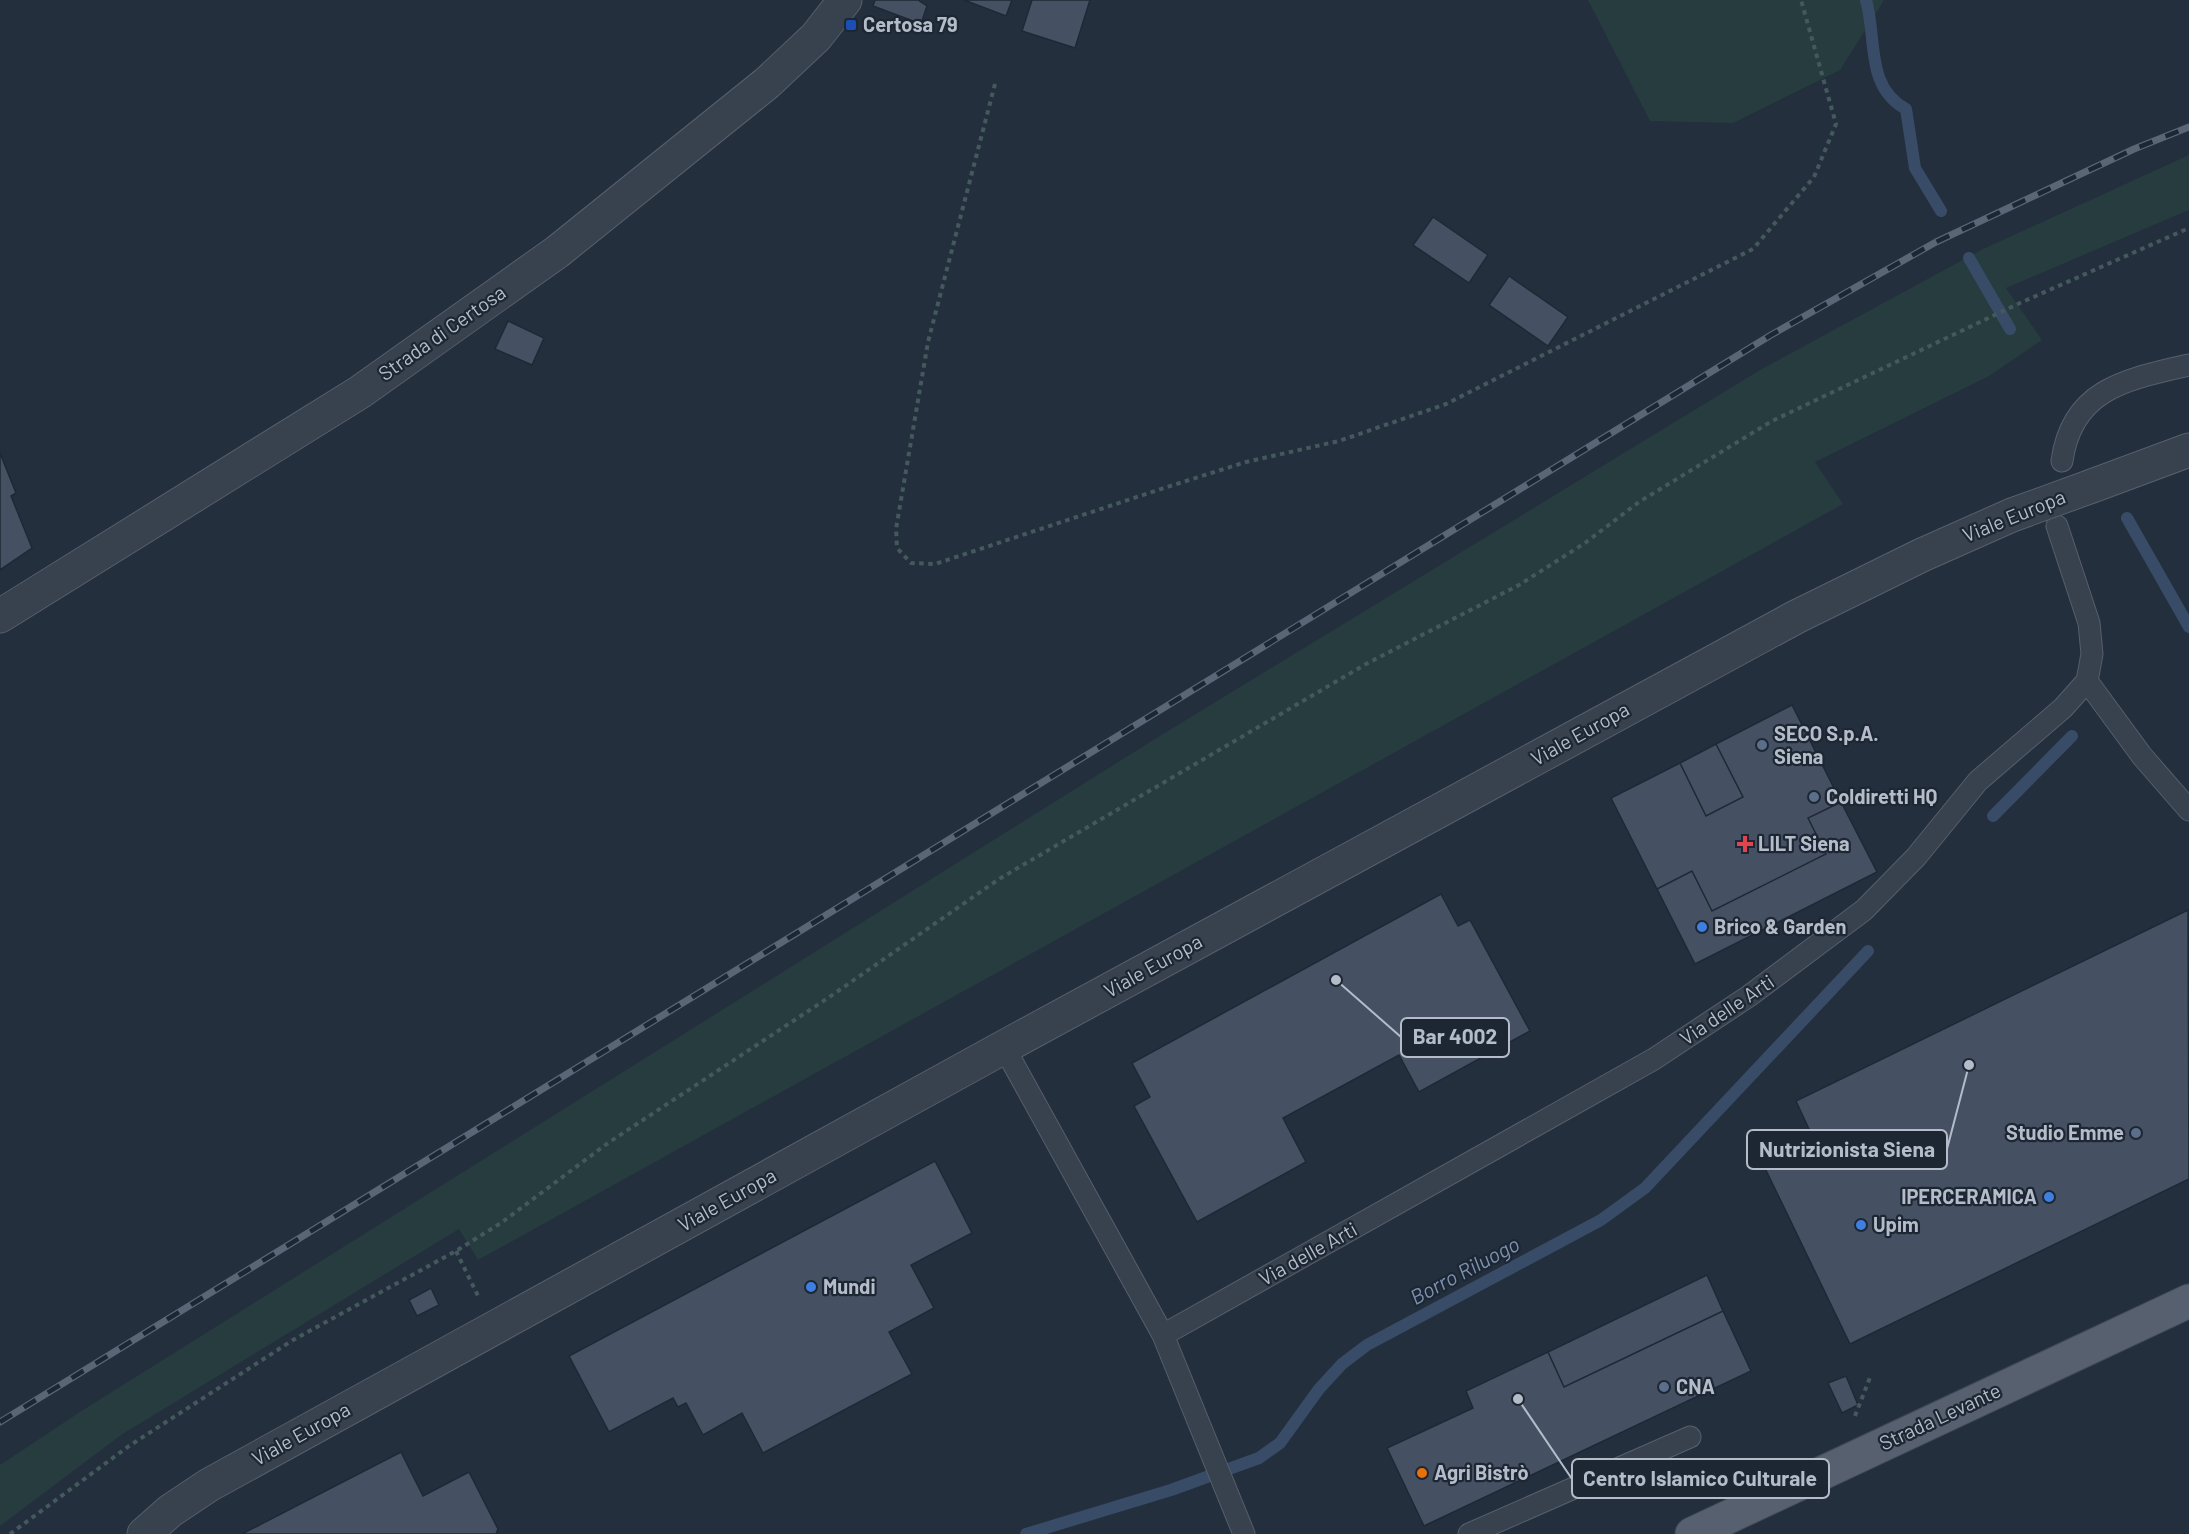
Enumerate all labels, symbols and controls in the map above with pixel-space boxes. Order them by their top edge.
place label: Certosa 79 [863,12,958,36]
marker: Certosa 79 [844,18,858,32]
street label: Strada di Certosa [373,279,510,385]
street label: Viale Europa [1959,484,2068,547]
street label: Viale Europa [1526,696,1633,770]
place label: SECO S.p.A. Siena [1774,721,1879,768]
marker: SECO S.p.A. Siena [1755,738,1769,752]
place label: Coldiretti HQ [1826,784,1938,808]
marker: Coldiretti HQ [1807,790,1821,804]
place label: LILT Siena [1758,831,1850,855]
marker: LILT Siena [1736,835,1754,853]
place label: Brico & Garden [1714,914,1846,938]
marker: Brico & Garden [1695,920,1709,934]
street label: Viale Europa [1099,928,1206,1002]
street label: Via delle Arti [1675,969,1778,1049]
callout: Bar 4002 [1401,1018,1509,1057]
text: Bar 4002 [1413,1023,1497,1048]
place label: Studio Emme [2006,1120,2124,1144]
marker: Studio Emme [2129,1126,2143,1140]
callout: Nutrizionista Siena [1747,1130,1947,1169]
text: Nutrizionista Siena [1759,1136,1935,1161]
street label: Viale Europa [673,1162,780,1236]
place label: IPERCERAMICA [1901,1184,2037,1208]
marker: IPERCERAMICA [2042,1190,2056,1204]
place label: Upim [1873,1212,1919,1236]
street label: Via delle Arti [1254,1216,1361,1290]
marker: Upim [1854,1218,1868,1232]
water label: Borro Riluogo [1405,1230,1523,1309]
place label: Mundi [823,1274,876,1298]
marker: Mundi [804,1280,818,1294]
place label: CNA [1676,1374,1715,1398]
street label: Strada Levante [1875,1377,2004,1455]
marker: CNA [1657,1380,1671,1394]
street label: Viale Europa [247,1396,354,1470]
callout: Centro Islamico Culturale [1572,1459,1829,1498]
place label: Agri Bistrò [1434,1460,1528,1484]
text: Centro Islamico Culturale [1583,1465,1817,1490]
marker: Agri Bistrò [1415,1466,1429,1480]

